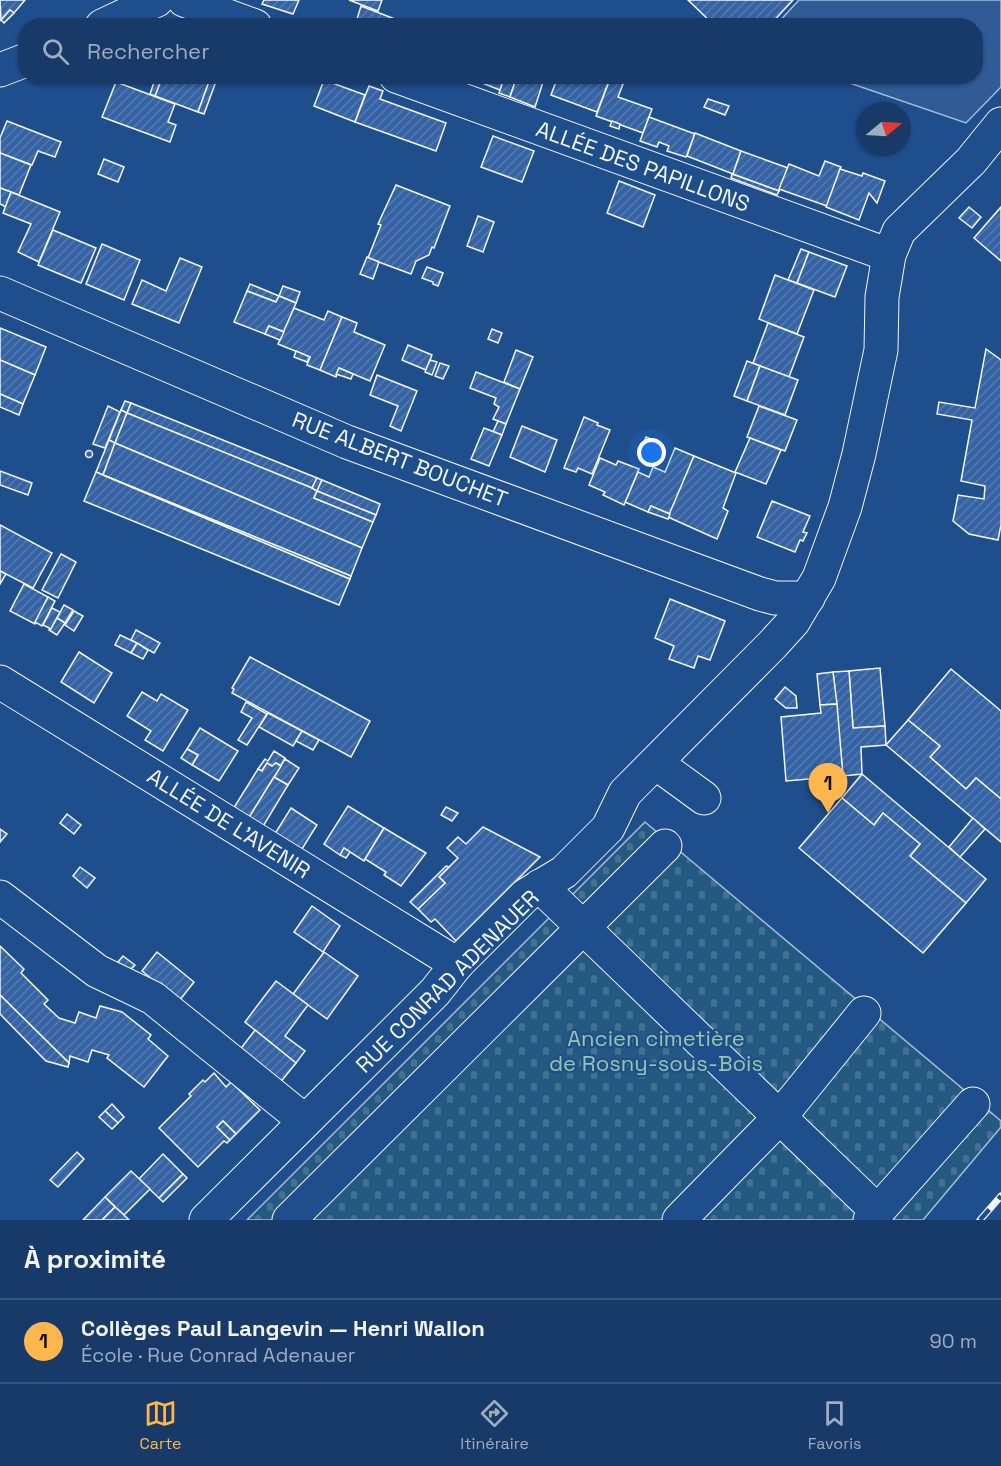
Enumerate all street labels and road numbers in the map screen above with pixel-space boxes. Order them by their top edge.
street label: ALLÉE DES PAPILLONS [532,114,754,218]
street label: RUE ALBERT BOUCHET [288,405,512,513]
street label: ALLÉE DE L'AVENIR [142,762,316,884]
street label: RUE CONRAD ADENAUER [350,884,544,1078]

